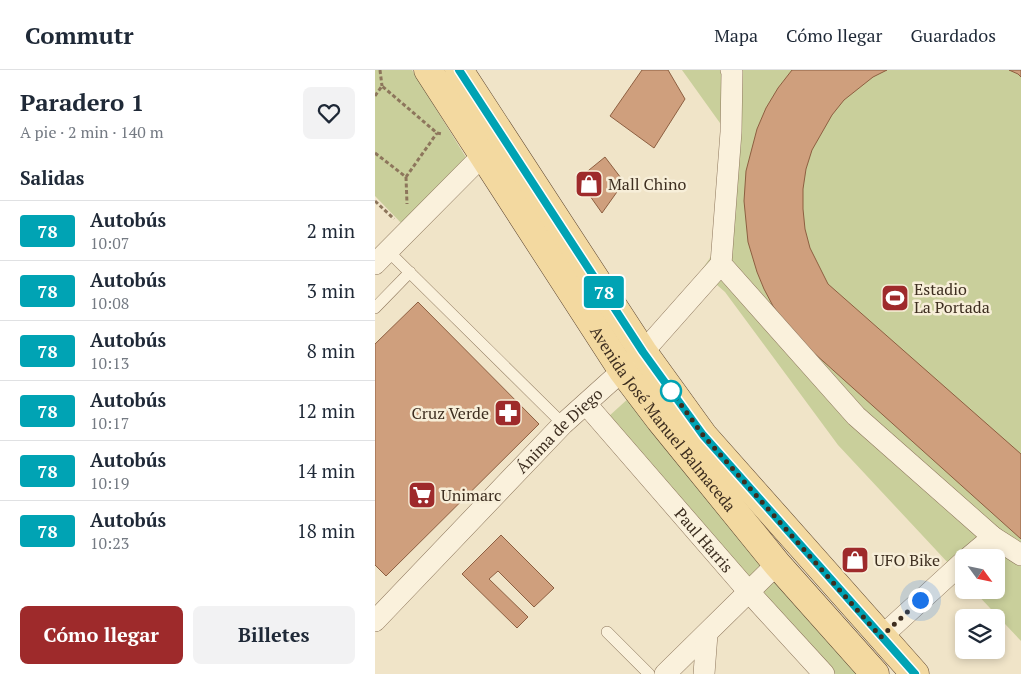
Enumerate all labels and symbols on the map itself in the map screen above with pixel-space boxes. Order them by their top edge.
shop icon: Mall Chino [574,169,604,199]
place label: Mall Chino [608,173,686,195]
line badge: 78 [581,276,627,308]
place label: Estadio La Portada [914,278,990,318]
sports icon: Estadio La Portada [880,283,910,313]
street label: Avenida José Manuel Balmaceda [585,322,741,516]
unlabelled marker [660,380,682,402]
street label: Ánima de Diego [511,383,607,478]
pharmacy icon: Cruz Verde [493,398,523,428]
place label: Cruz Verde [412,402,489,424]
supermarket icon: Unimarc [407,480,437,510]
place label: Unimarc [441,484,502,506]
street label: Paul Harris [670,503,738,577]
shop icon: UFO Bike [840,545,870,575]
place label: UFO Bike [874,549,940,571]
north arrow [955,549,1005,599]
your location [908,588,933,613]

